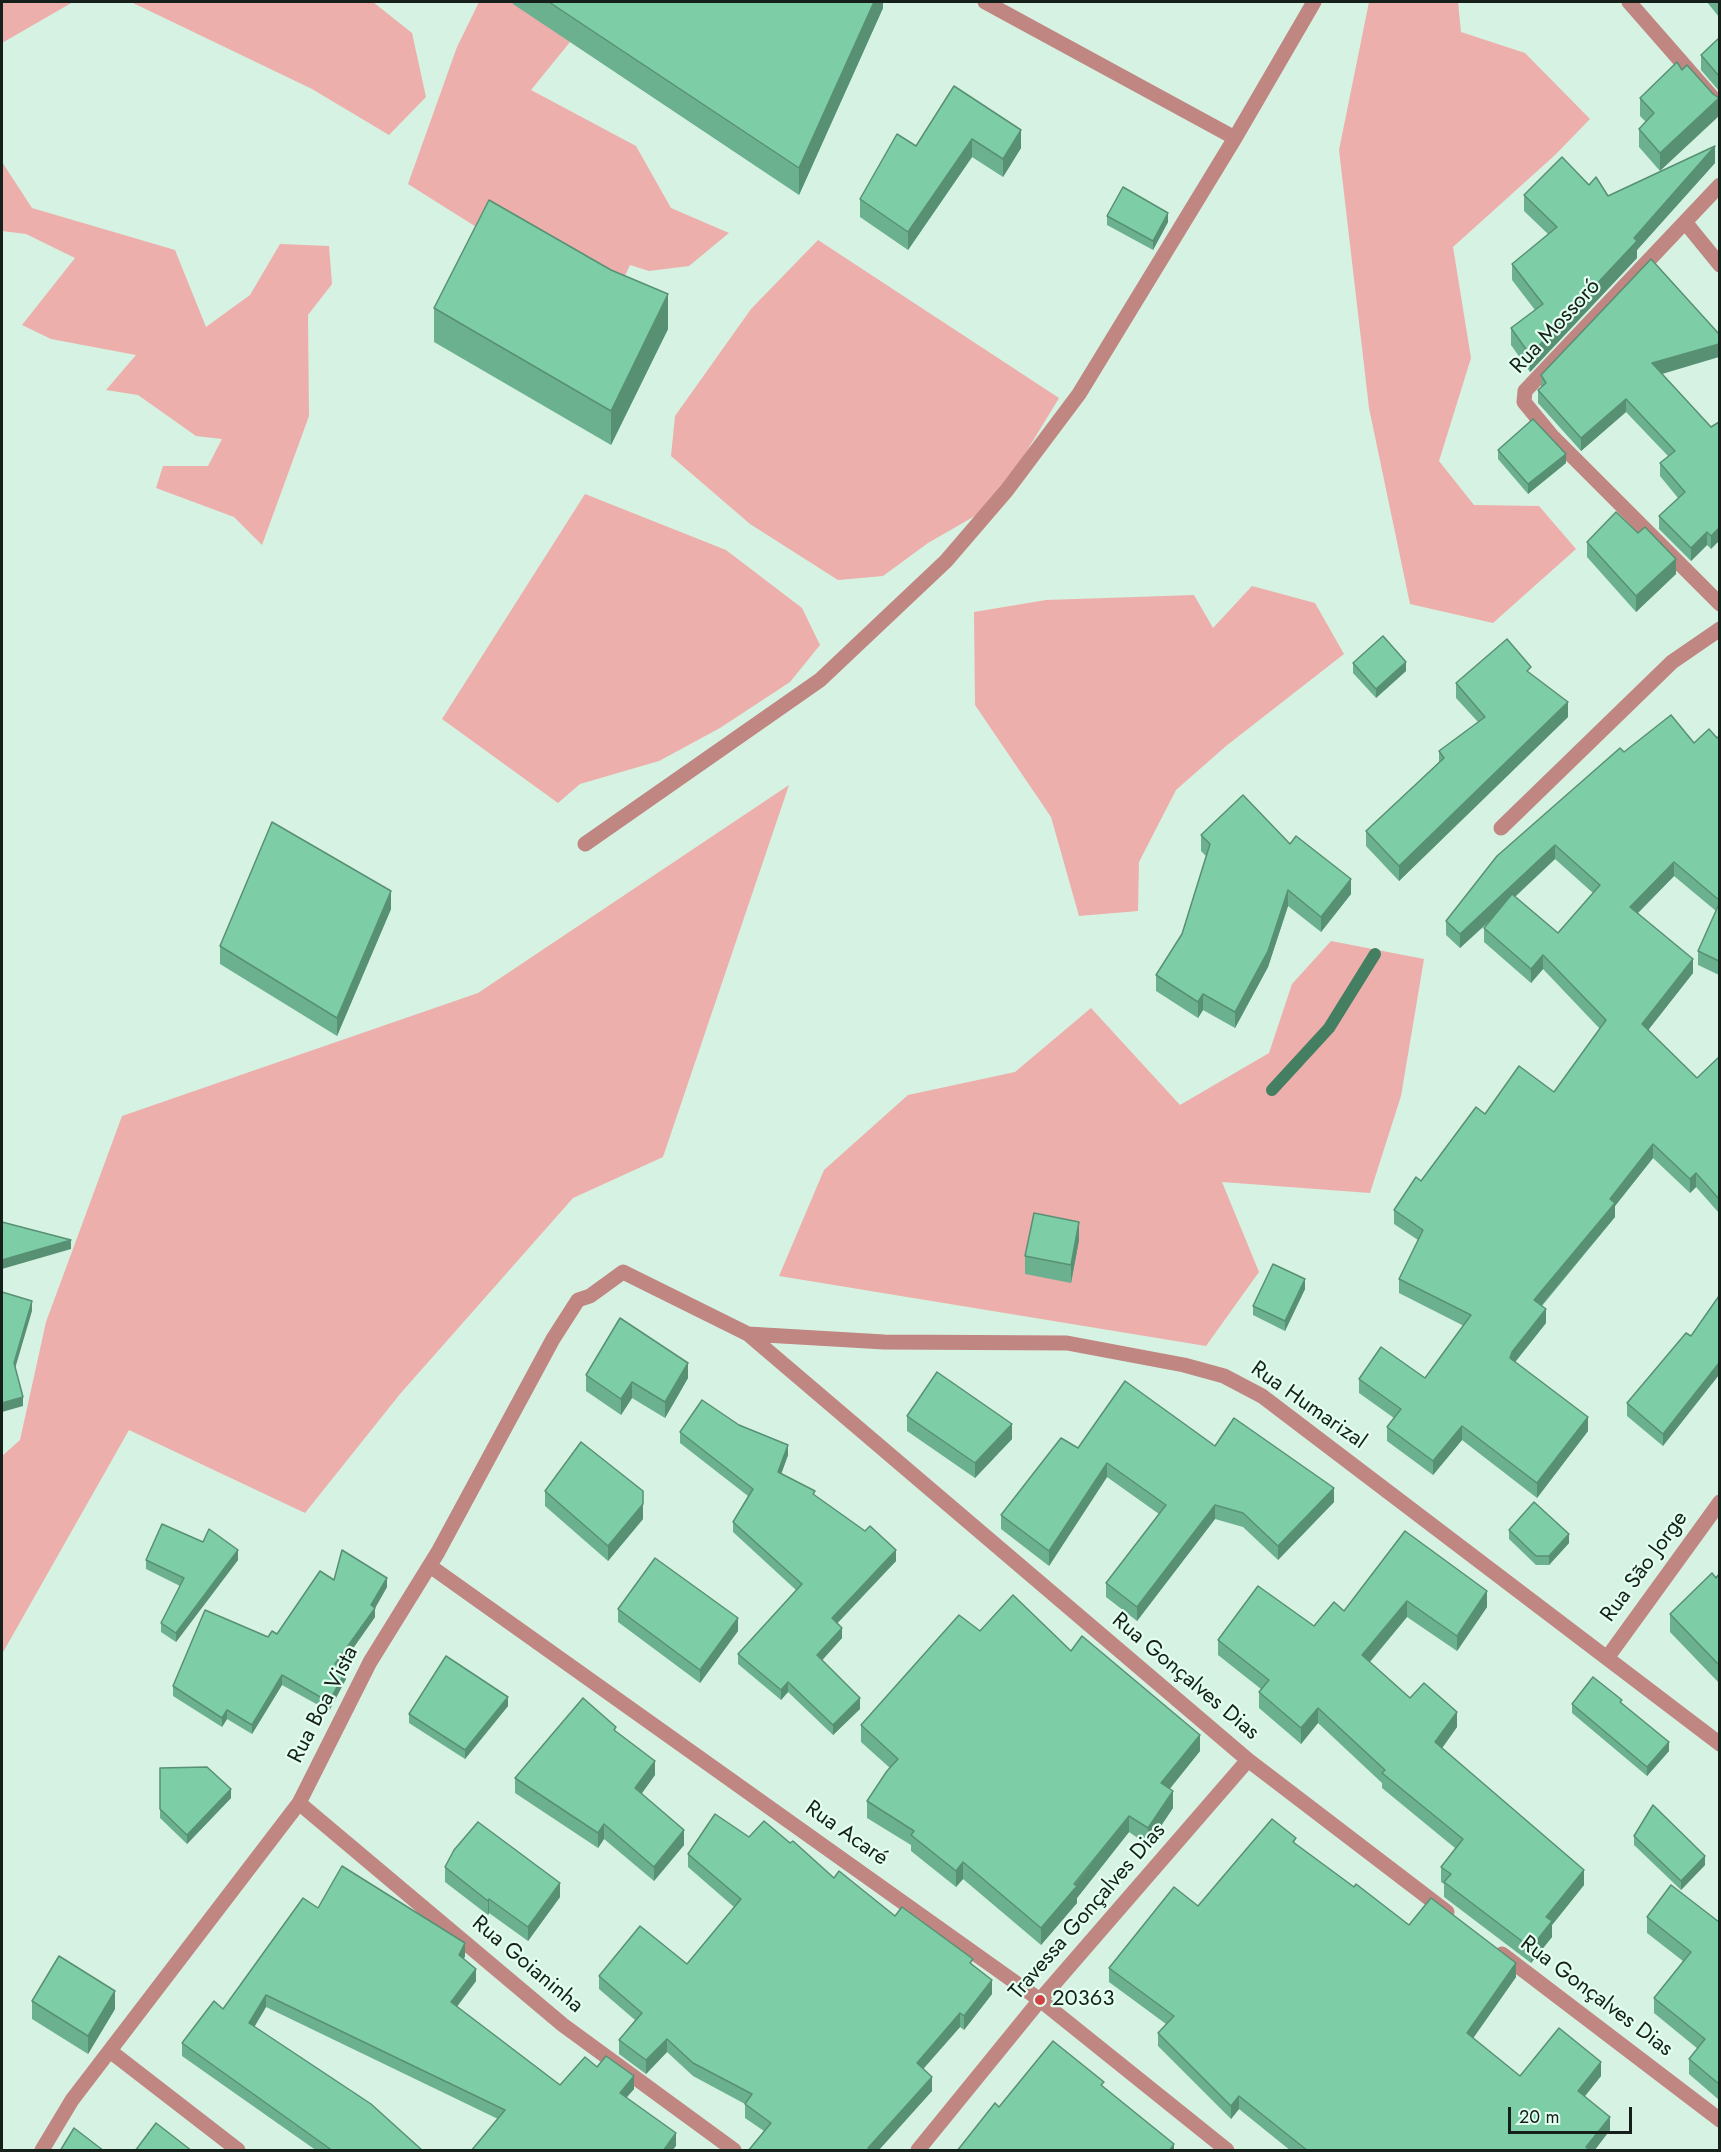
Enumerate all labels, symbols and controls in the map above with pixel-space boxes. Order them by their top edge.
street label: Rua Mossoró [1505,274,1607,380]
street label: Rua Humarizal [1245,1356,1371,1456]
street label: Rua São Jorge [1596,1506,1694,1628]
street label: Rua Gonçalves Dias [1106,1608,1264,1746]
street label: Rua Boa Vista [283,1642,365,1768]
street label: Rua Acaré [799,1796,893,1872]
street label: Travessa Gonçalves Dias [1004,1818,1172,2006]
street label: Rua Goianinha [466,1911,588,2019]
street label: Rua Gonçalves Dias [1515,1931,1677,2063]
place label: 20363 [1052,1987,1114,2013]
marker: 20363 [1033,1993,1047,2007]
scale bar [1511,2095,1636,2133]
text: 20 m [1519,2104,1559,2130]

